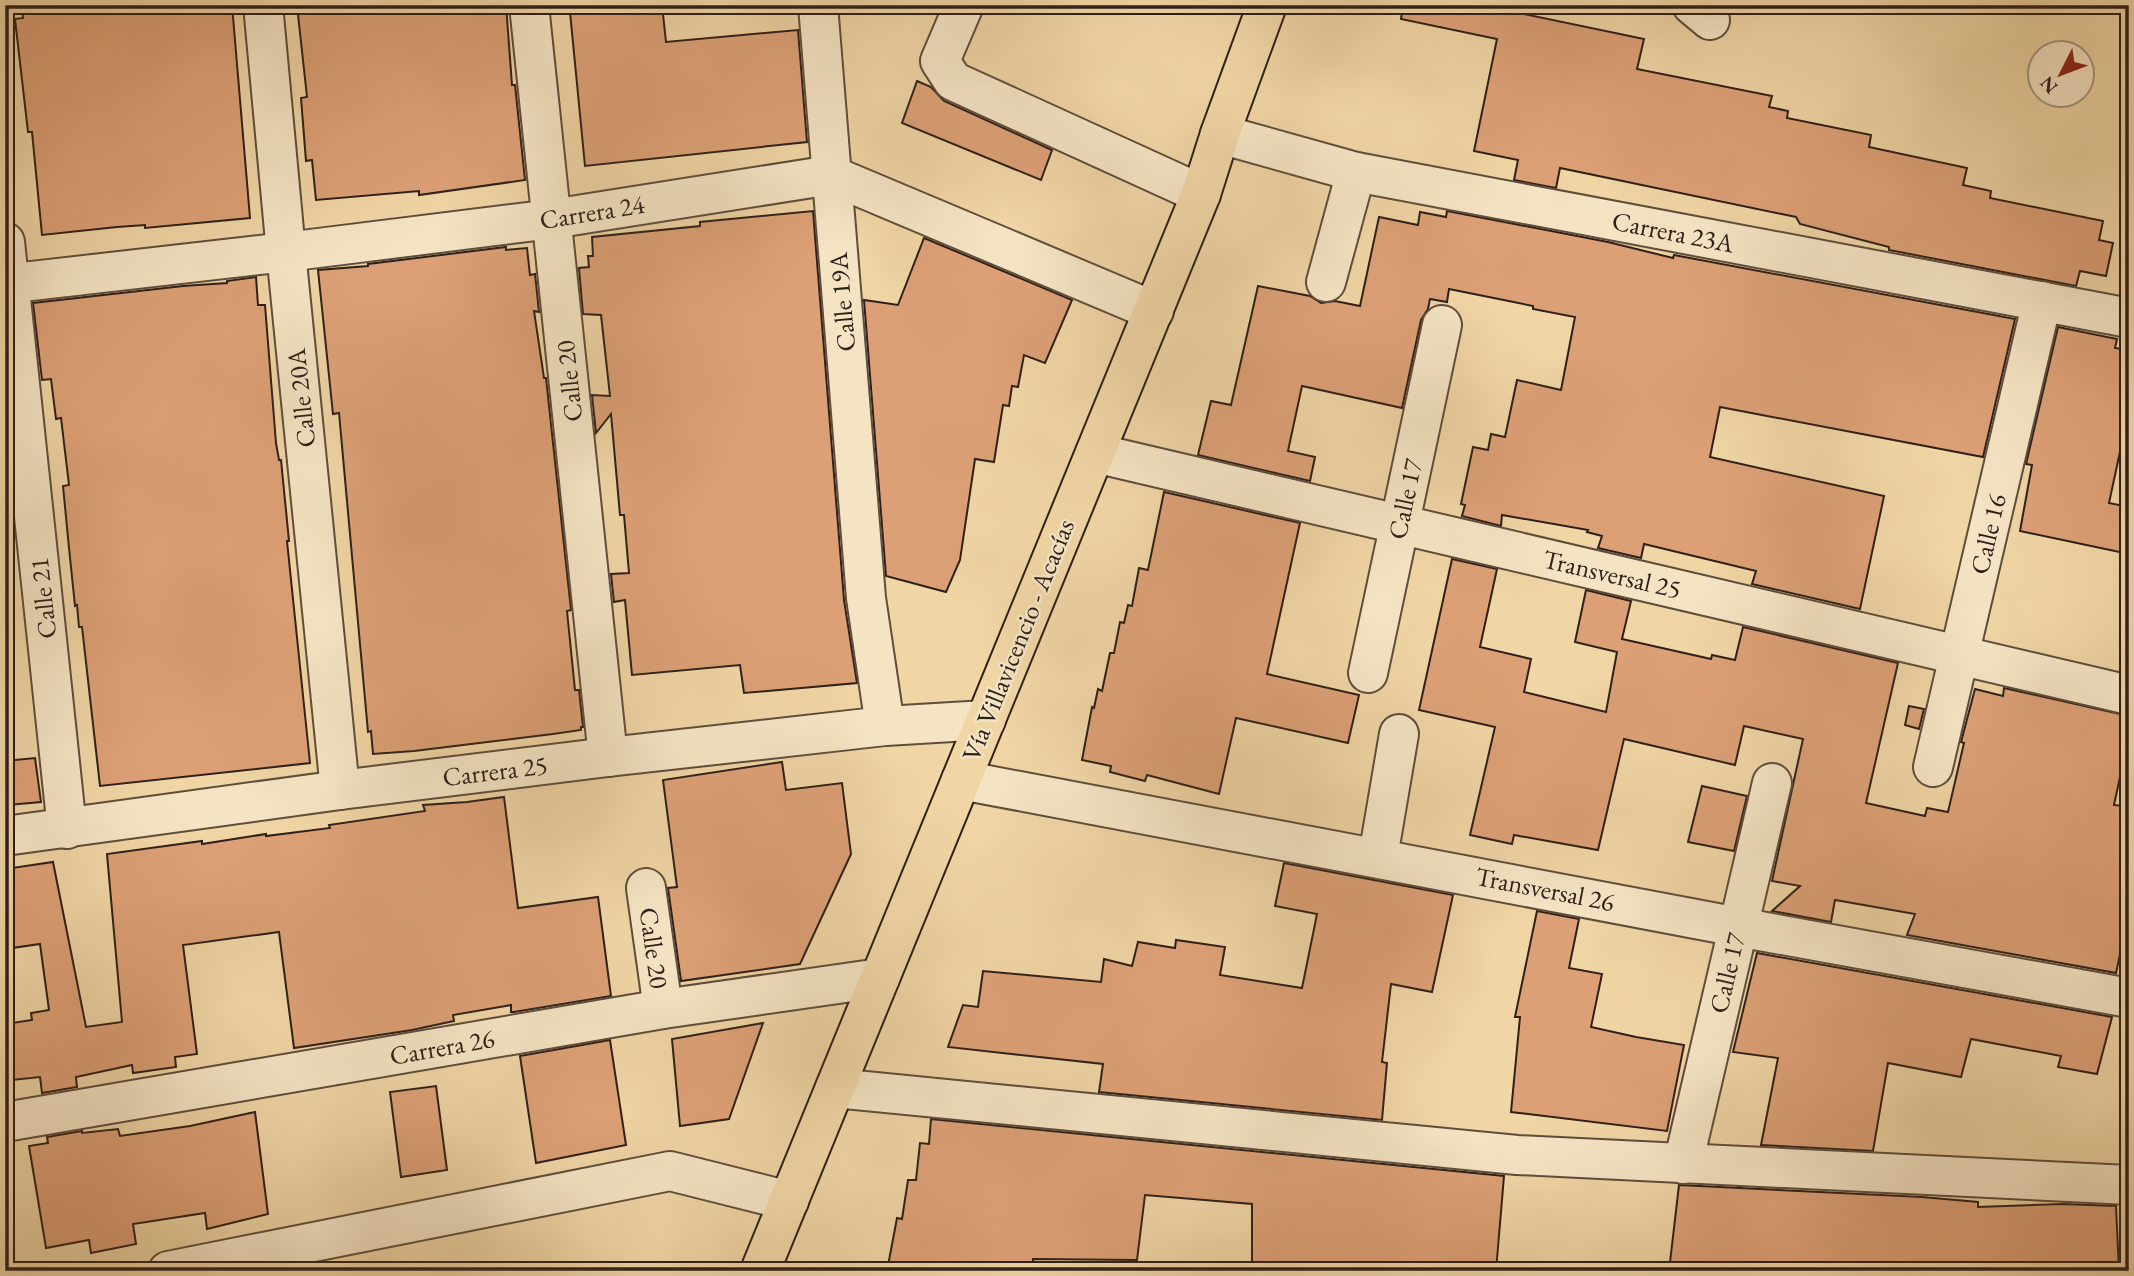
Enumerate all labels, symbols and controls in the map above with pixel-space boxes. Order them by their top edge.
north arrow [2025,38,2096,108]
text: N [2034,70,2063,99]
street label: Carrera 24 [537,187,647,237]
street label: Carrera 23A [1609,204,1738,261]
street label: Calle 19A [821,250,863,353]
street label: Calle 20 [548,339,590,423]
street label: Calle 20A [279,346,323,449]
street label: Calle 17 [1380,455,1430,542]
street label: Calle 16 [1962,490,2014,578]
street label: Vía Villavicencio - Acacías [954,514,1082,766]
street label: Transversal 25 [1540,542,1684,606]
street label: Calle 21 [22,556,64,640]
street label: Carrera 25 [441,748,549,794]
street label: Transversal 26 [1473,859,1617,919]
street label: Calle 20 [631,905,677,991]
street label: Calle 17 [1701,929,1753,1017]
street label: Carrera 26 [387,1021,497,1073]

